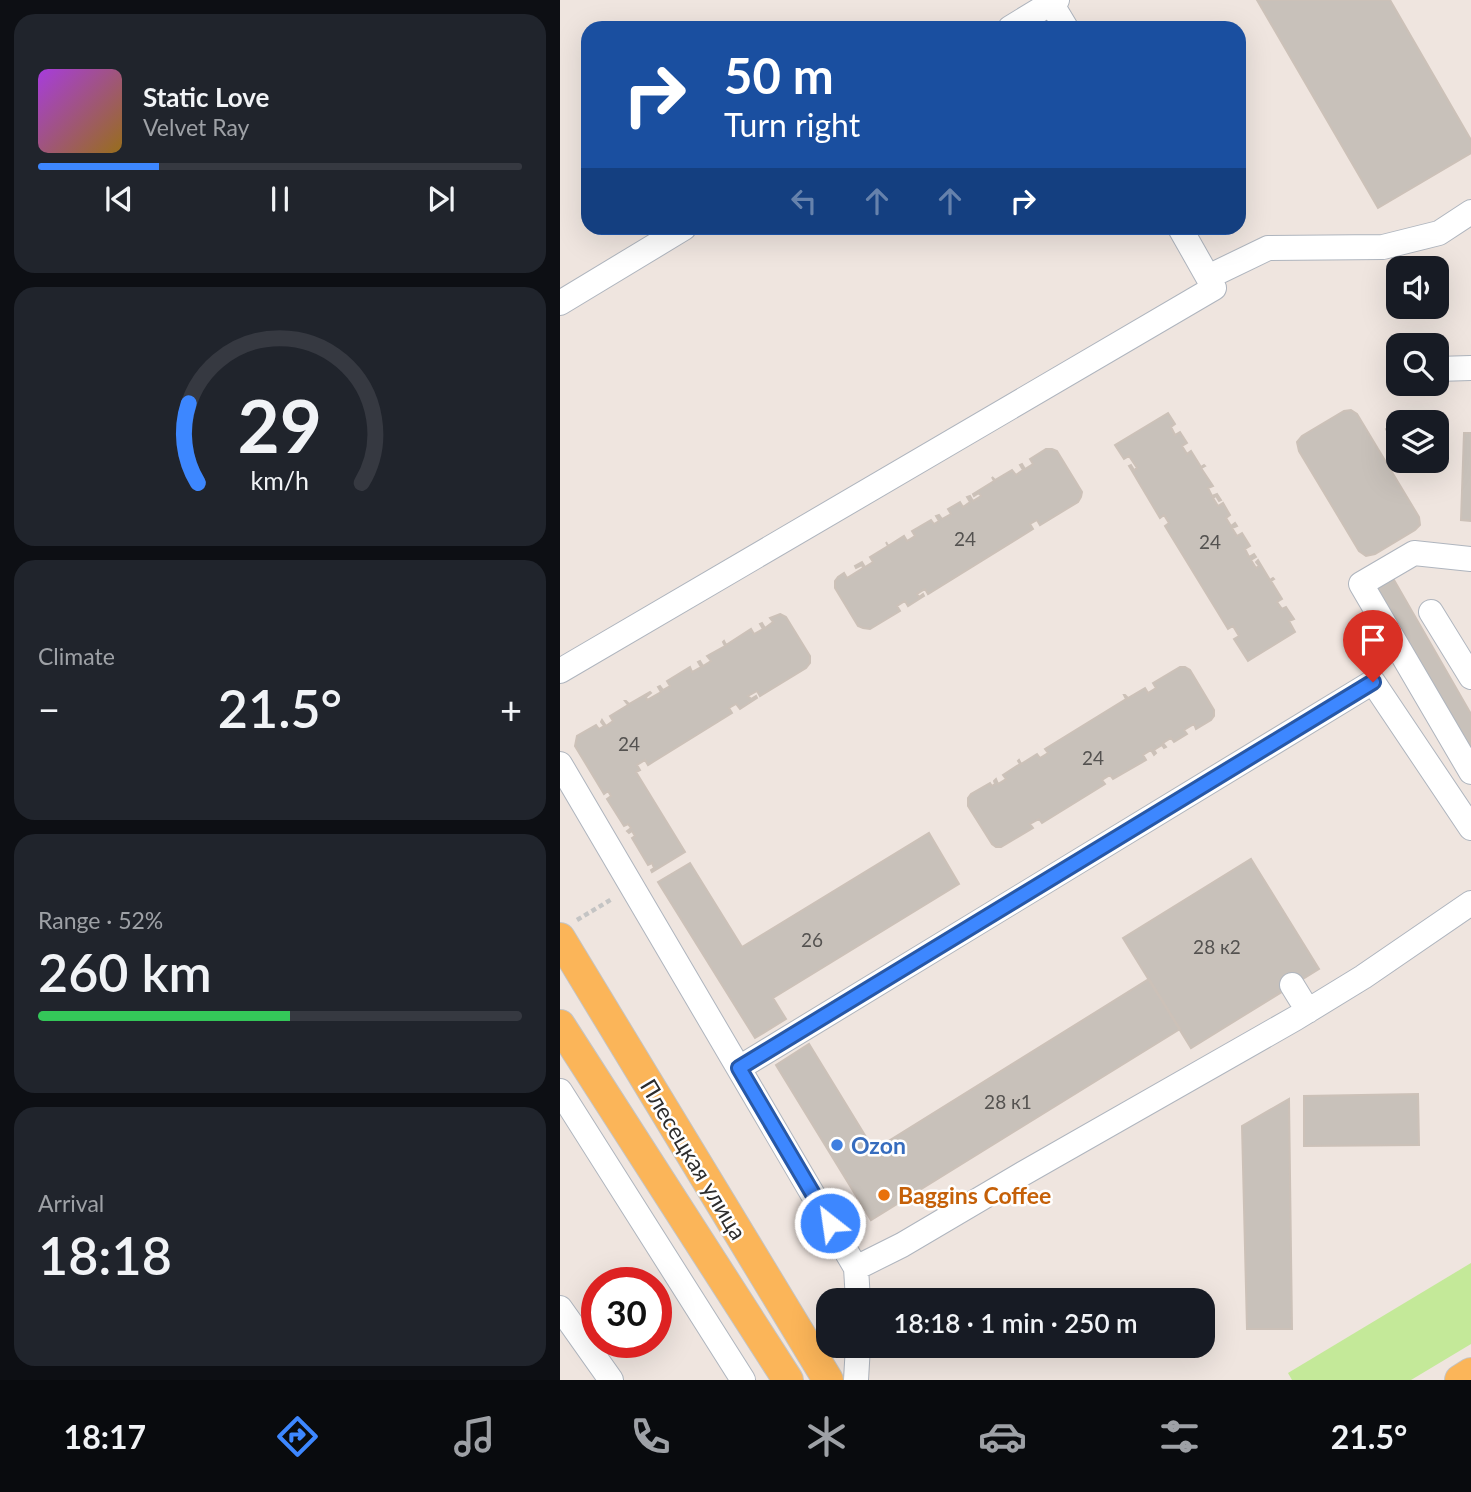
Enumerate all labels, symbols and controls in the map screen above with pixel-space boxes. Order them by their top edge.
text: 50 m [724,46,834,104]
icon: right [609,49,700,140]
text: Static Love [143,81,270,113]
text: Turn right [724,105,860,144]
text: Velvet Ray [143,113,249,141]
icon: previous [100,180,138,218]
icon: pause [261,180,299,218]
icon: next [422,180,460,218]
icon: left [785,182,823,220]
icon: ahead [858,182,896,220]
icon: ahead [931,182,969,220]
icon: right [1004,182,1042,220]
map controls [1386,256,1449,473]
button: sound [1386,256,1449,319]
button: search [1386,333,1449,396]
text: 29 [238,381,322,469]
button: layers [1386,410,1449,473]
text: km/h [251,465,309,495]
house number: 24 [954,527,976,550]
house number: 24 [1199,530,1221,553]
pin [1343,610,1403,682]
icon: arrive [1354,621,1392,659]
text: Climate [38,642,115,670]
text: 21.5° [218,677,342,739]
text: − [38,686,60,732]
text: + [500,686,522,732]
house number: 24 [618,732,640,755]
house number: 24 [1082,746,1104,769]
text: Range · 52% [38,906,163,934]
house number: 26 [801,928,823,951]
house number: 28 к2 [1193,935,1241,958]
text: 260 km [38,941,212,1003]
street label: Плесецкая улица [635,1074,753,1244]
house number: 28 к1 [984,1090,1032,1113]
place label: Ozon [851,1131,906,1159]
marker: Ozon [829,1137,845,1153]
place label: Baggins Coffee [898,1181,1051,1209]
position arrow [793,1186,867,1260]
marker: Baggins Coffee [876,1187,892,1203]
text: Arrival [38,1189,104,1217]
text: 18:18 [38,1224,172,1286]
speed limit sign: 30 [581,1267,672,1358]
text: 18:18 · 1 min · 250 m [893,1307,1138,1339]
icon: directions [273,1412,322,1461]
icon: music [450,1412,499,1461]
icon: phone [626,1412,675,1461]
icon: climate [802,1412,851,1461]
icon: car [978,1412,1027,1461]
icon: filters [1155,1412,1204,1461]
text: 18:17 [64,1417,146,1456]
text: 21.5° [1331,1417,1407,1456]

